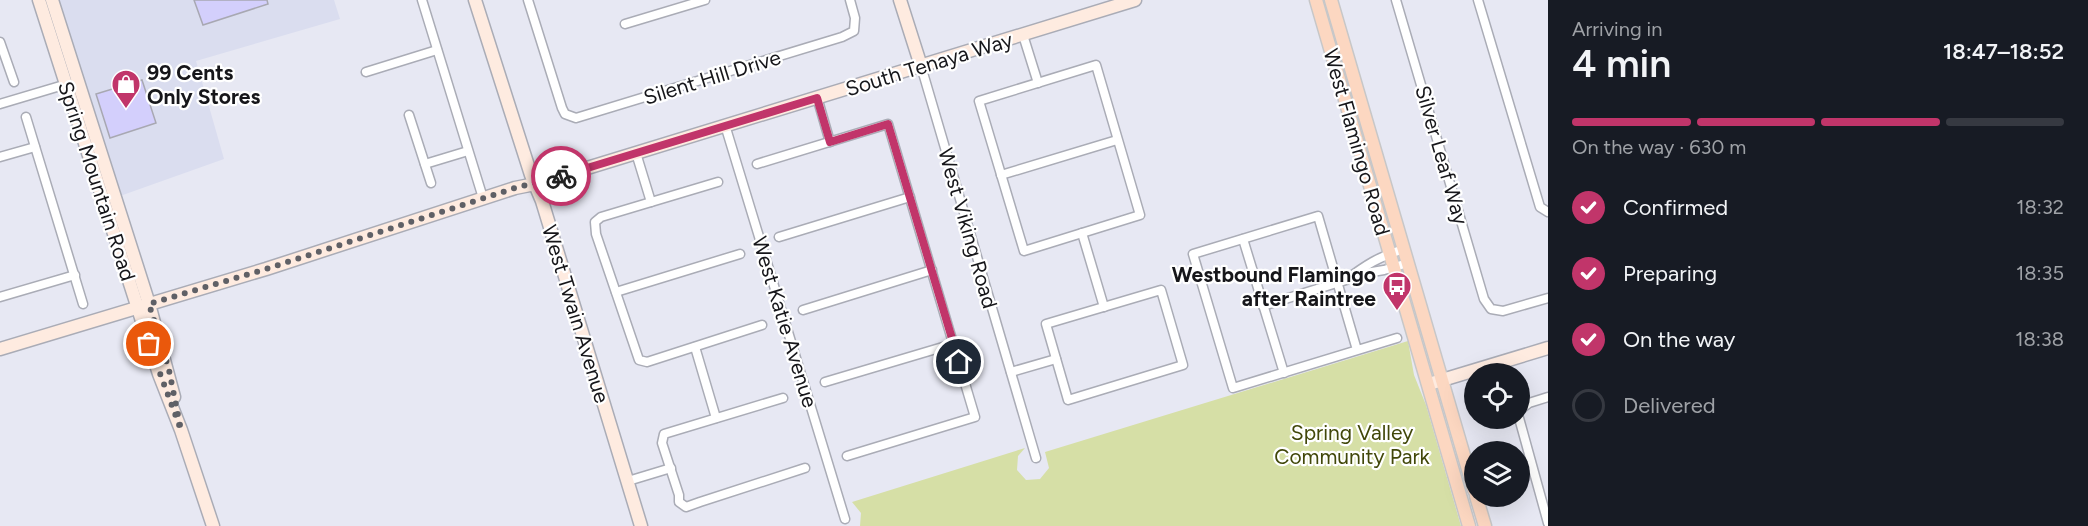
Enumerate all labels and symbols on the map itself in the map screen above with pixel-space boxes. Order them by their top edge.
street label: South Tenaya Way [842,27,1016,101]
street label: Silent Hill Drive [640,44,784,110]
street label: West Flamingo Road [1318,46,1396,238]
place label: 99 Cents Only Stores [147,60,261,109]
shop icon: 99 Cents Only Stores [110,68,142,110]
street label: Spring Mountain Road [53,78,141,284]
street label: Silver Leaf Way [1410,82,1474,228]
street label: West Viking Road [933,145,1003,311]
courier [531,146,591,206]
street label: West Twain Avenue [537,222,615,406]
street label: West Katie Avenue [747,233,823,411]
place label: Westbound Flamingo after Raintree [1172,262,1376,311]
bus stop icon: Westbound Flamingo after Raintree [1381,270,1413,312]
pin [123,318,174,369]
pin [933,336,984,387]
park label: Spring Valley Community Park [1274,420,1431,469]

